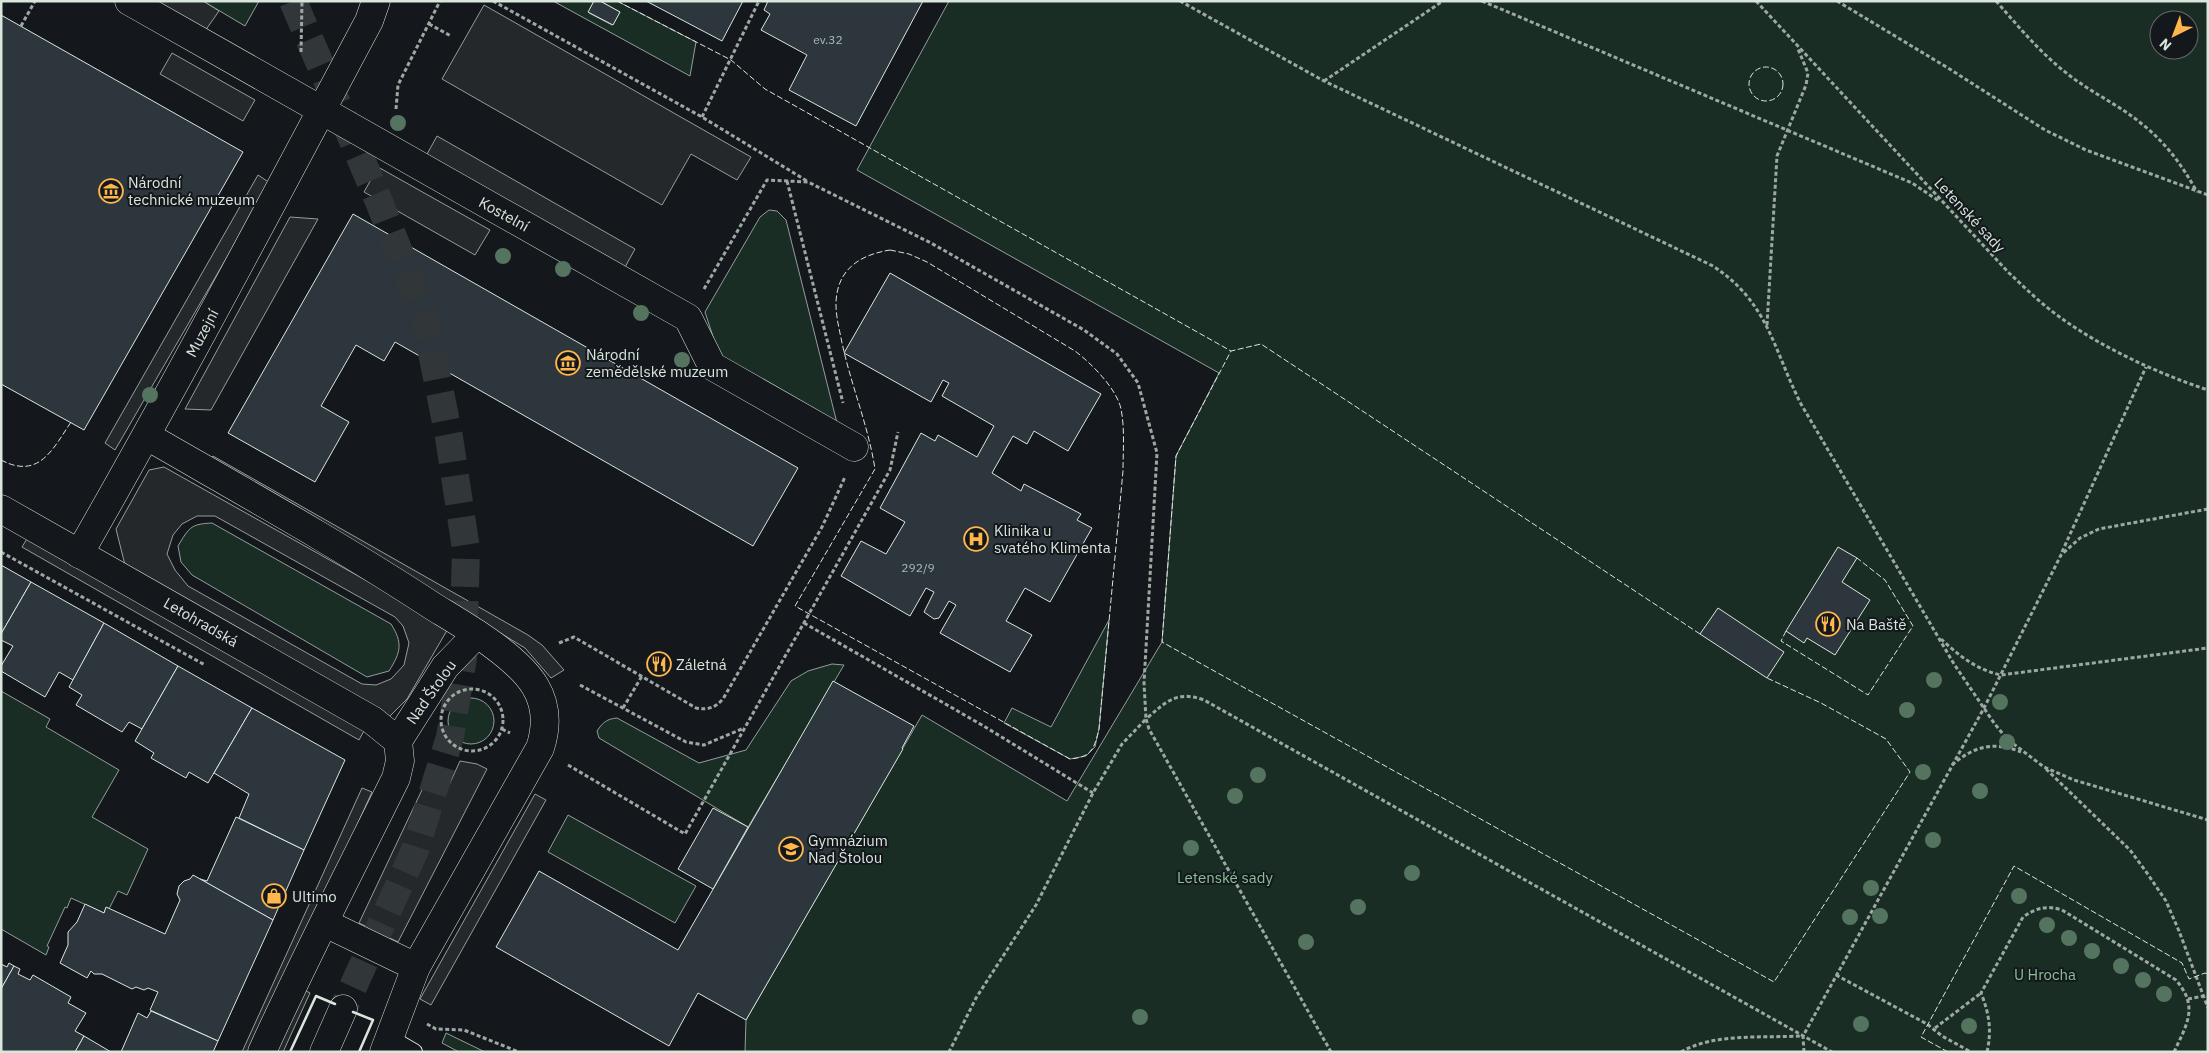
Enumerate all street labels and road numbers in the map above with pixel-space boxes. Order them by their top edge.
street label: Letenské sady [1930,173,2010,257]
street label: Kostelní [476,192,533,236]
street label: Muzejní [181,305,223,360]
street label: Letohradská [160,593,242,651]
street label: Nad Štolou [402,656,460,728]

